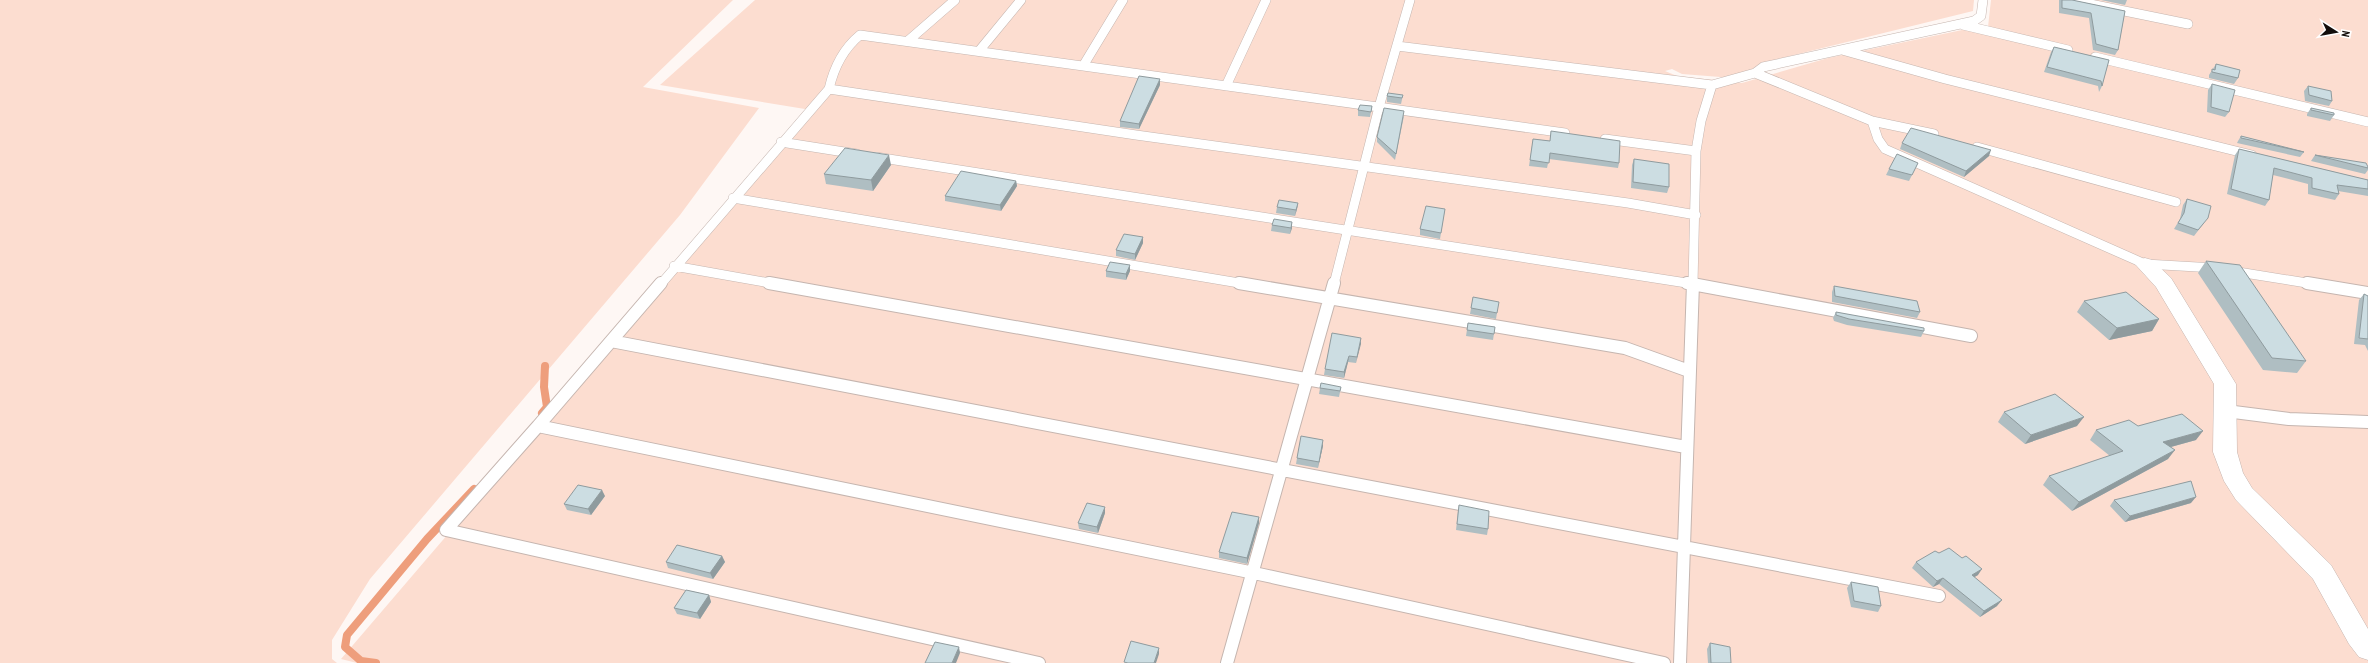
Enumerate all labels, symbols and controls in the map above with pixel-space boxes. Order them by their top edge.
north arrow [2316,12,2356,52]
text: N [2338,30,2353,38]

